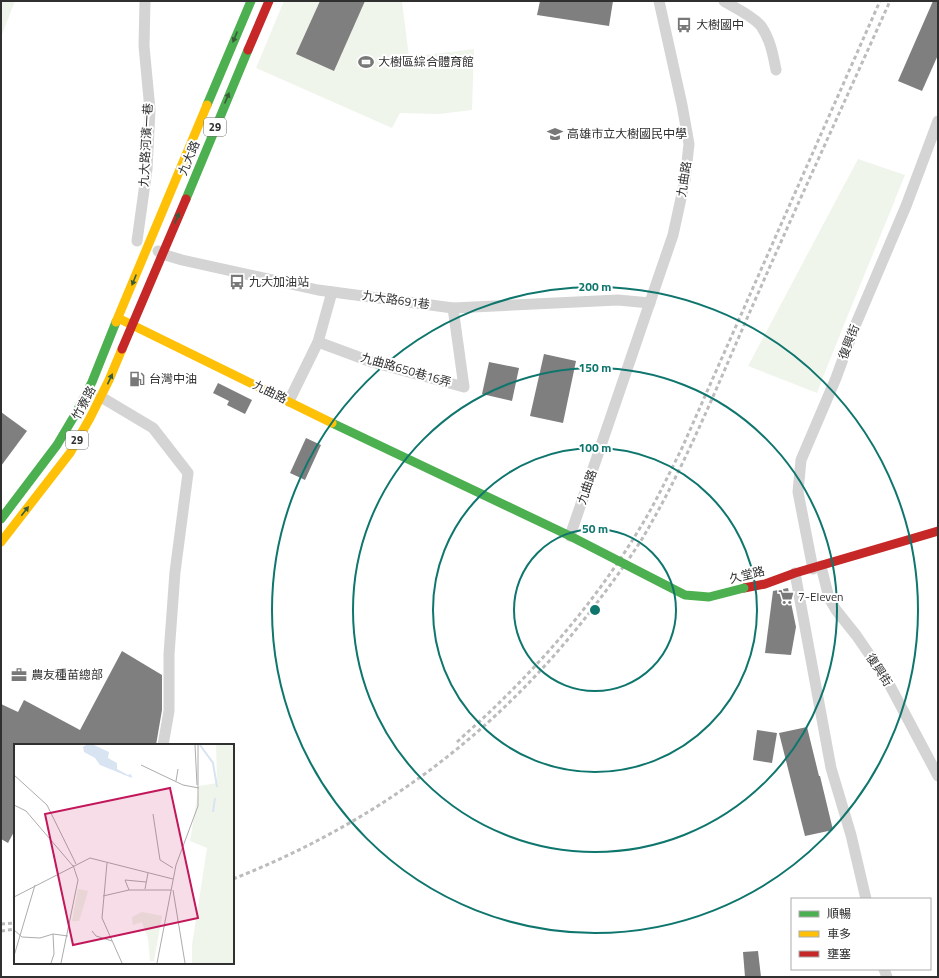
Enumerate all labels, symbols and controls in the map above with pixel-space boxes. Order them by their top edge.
place label: 大樹國中 [696,15,744,34]
bus stop icon: 大樹國中 [675,16,693,34]
one-way arrow [232,31,238,43]
place label: 大樹區綜合體育館 [378,52,474,71]
sports icon: 大樹區綜合體育館 [357,53,375,71]
one-way arrow [225,92,231,104]
street label: 九大路河濱一巷 [134,103,157,187]
road number: 29 [204,118,226,136]
place label: 高雄市立大樹國民中學 [567,124,687,143]
school or university icon: 高雄市立大樹國民中學 [546,125,564,143]
street label: 九大路 [173,138,204,178]
street label: 九曲路 [671,160,696,198]
one-way arrow [174,212,180,223]
place label: 九大加油站 [249,272,309,291]
bus stop icon: 九大加油站 [228,273,246,291]
one-way arrow [130,274,136,286]
text: 200 m [579,277,611,296]
street label: 九大路691巷 [361,285,431,314]
street label: 復興街 [833,322,864,362]
street label: 九曲路650巷16弄 [359,347,454,392]
text: 150 m [579,358,611,377]
place label: 台灣中油 [149,369,197,388]
fuel station icon: 台灣中油 [128,370,146,388]
one-way arrow [107,373,113,384]
street label: 九曲路 [250,375,291,408]
street label: 竹寮路 [67,382,100,423]
road number: 29 [66,431,88,449]
text: 100 m [579,438,611,457]
street label: 九曲路 [572,467,601,507]
one-way arrow [21,506,29,517]
text: 50 m [582,519,608,538]
street label: 久堂路 [727,561,767,588]
place label: 7-Eleven [798,587,844,606]
supermarket icon: 7-Eleven [777,588,795,606]
centre of rings [588,603,602,617]
street label: 復興街 [862,649,897,690]
place label: 農友種苗總部 [31,665,103,684]
office icon: 農友種苗總部 [10,666,28,684]
inset map [14,744,234,964]
legend [791,898,931,970]
text: 順暢 [827,904,851,923]
text: 車多 [827,924,851,943]
text: 壅塞 [827,944,851,963]

